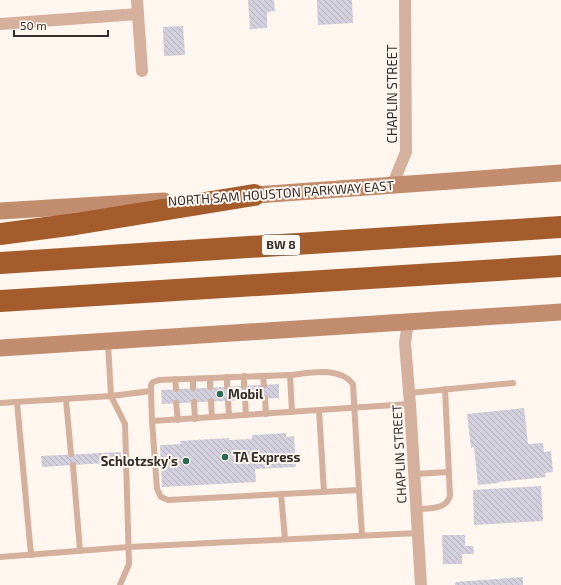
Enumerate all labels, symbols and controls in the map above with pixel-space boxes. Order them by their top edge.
scale bar [14,12,108,38]
text: 50 m [20,18,47,32]
street label: CHAPLIN STREET [384,44,400,144]
street label: NORTH SAM HOUSTON PARKWAY EAST [167,177,395,209]
road number: BW 8 [262,235,300,255]
place label: Mobil [228,386,264,402]
marker: Mobil [215,389,225,399]
street label: CHAPLIN STREET [388,404,410,504]
place label: TA Express [233,449,300,465]
marker: TA Express [220,452,230,462]
place label: Schlotzsky's [101,453,178,469]
marker: Schlotzsky's [181,456,191,466]

